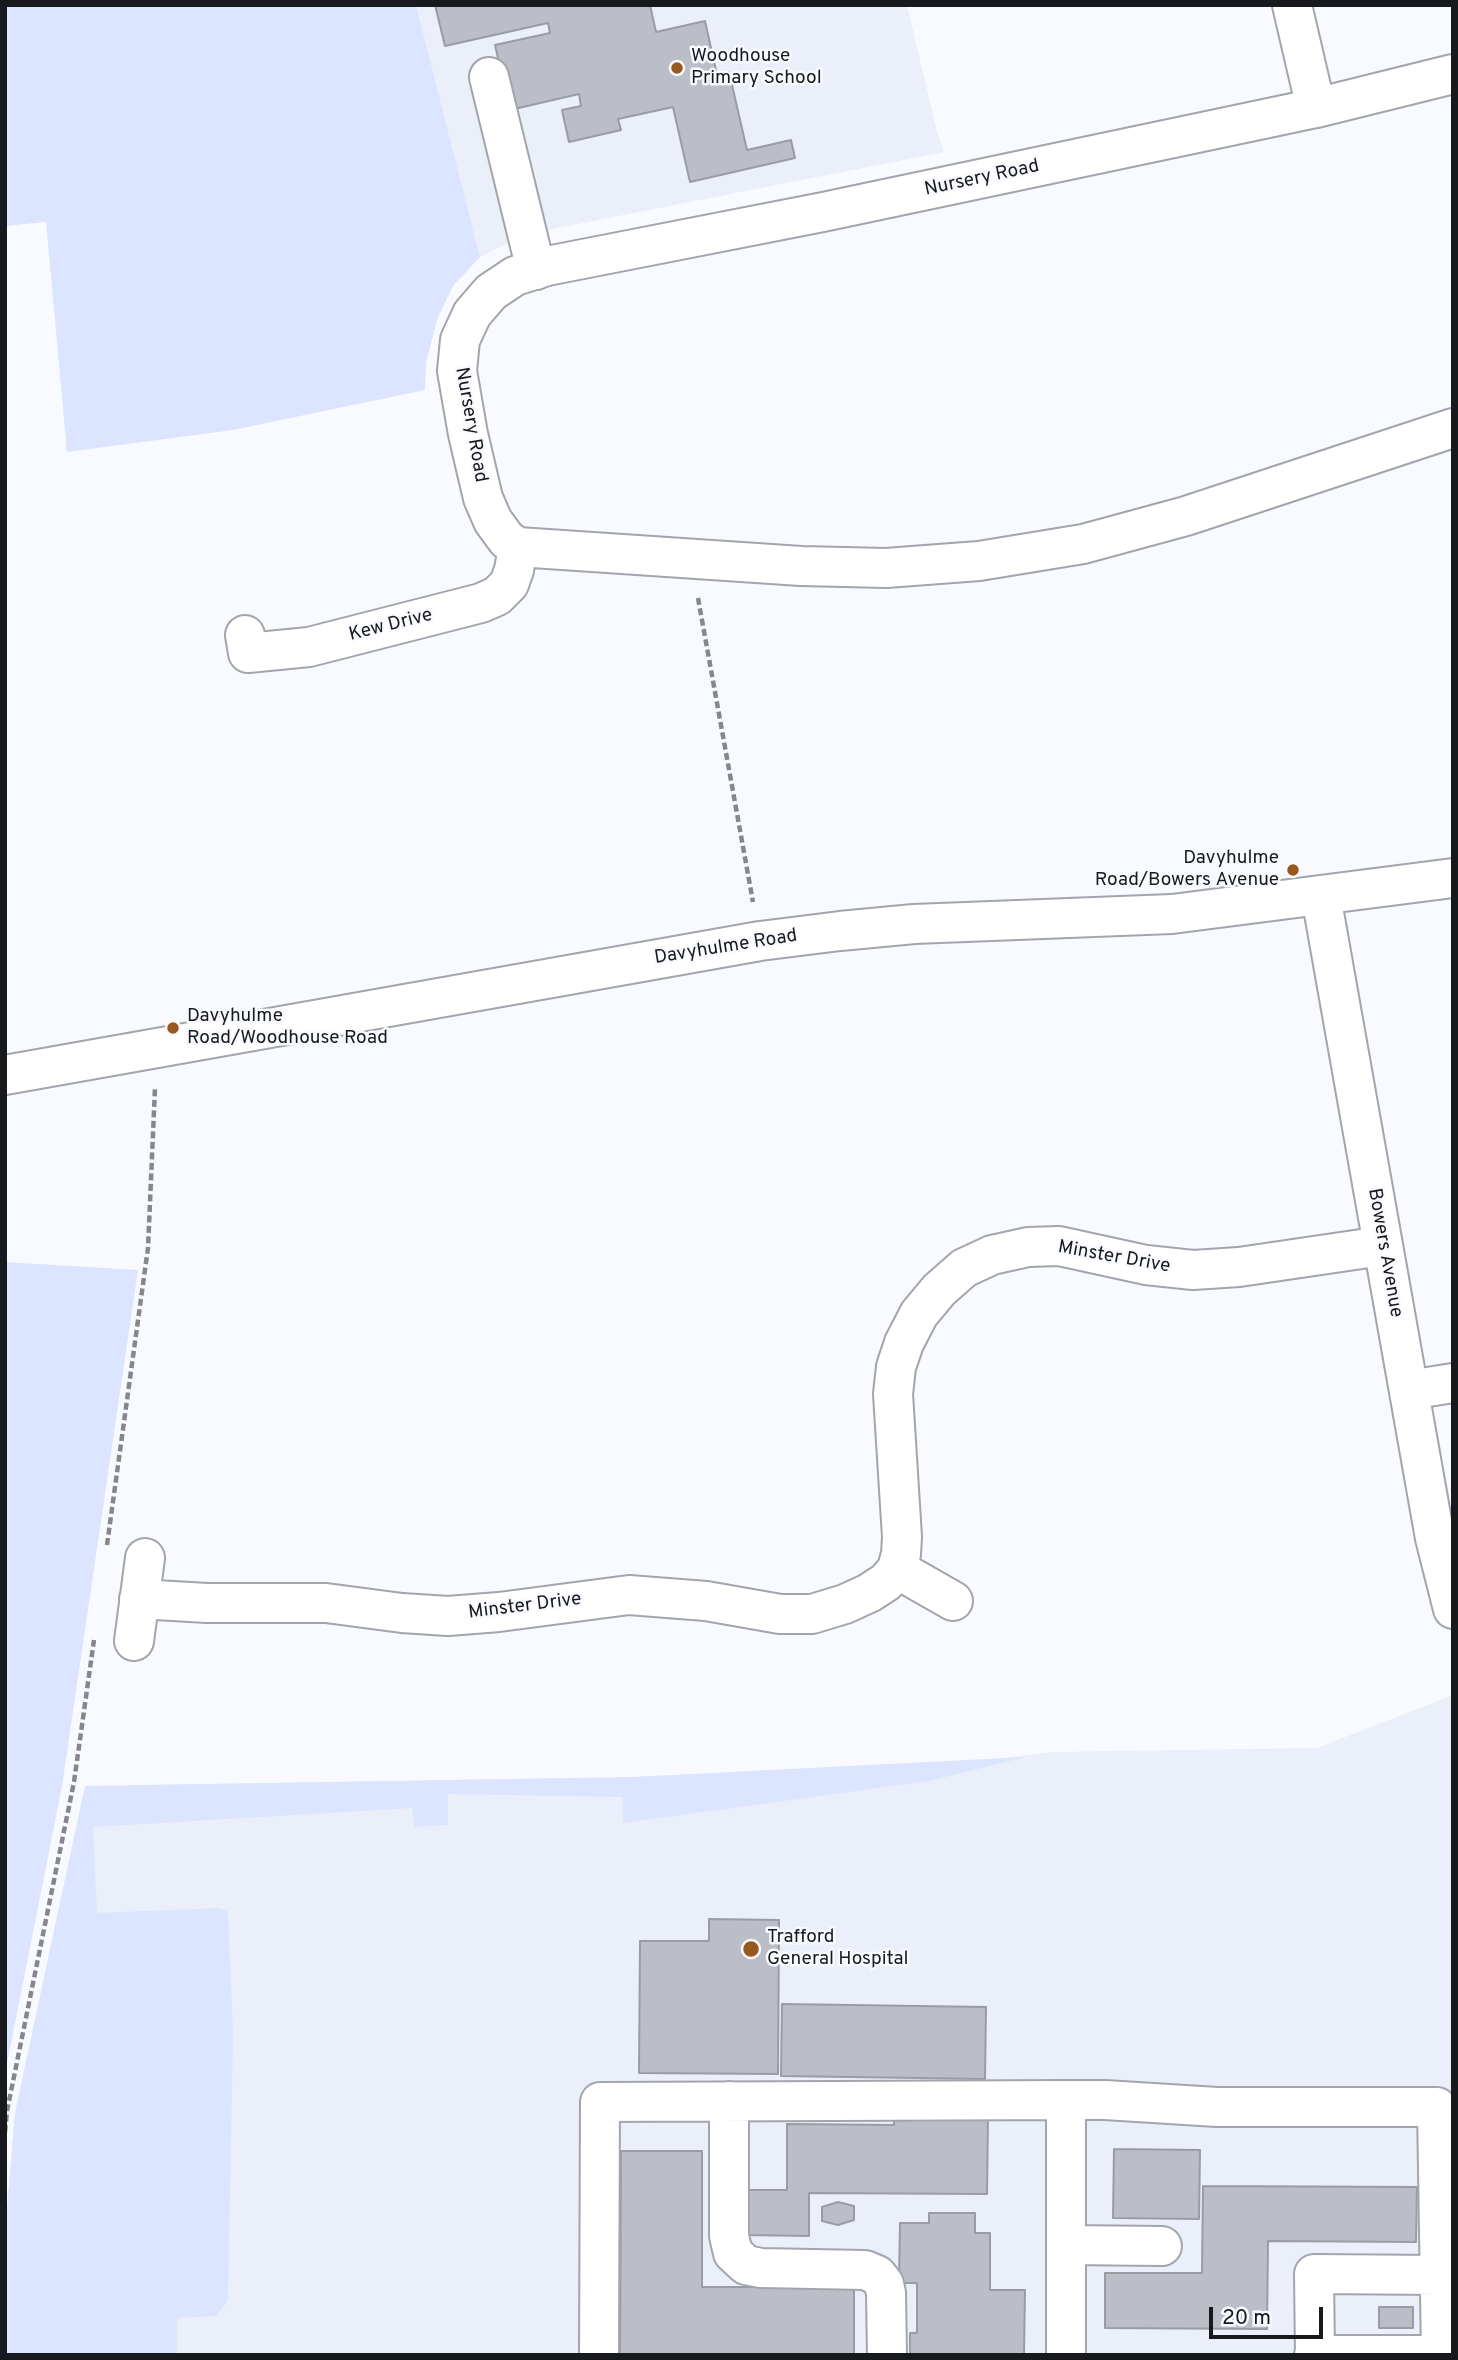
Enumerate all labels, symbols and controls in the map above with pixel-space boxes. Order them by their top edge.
place label: Woodhouse Primary School [691,46,822,90]
marker: Woodhouse Primary School [669,60,685,76]
street label: Nursery Road [923,156,1041,202]
street label: Nursery Road [449,366,491,484]
street label: Kew Drive [347,605,435,647]
place label: Davyhulme Road/Bowers Avenue [1095,848,1279,892]
marker: Davyhulme Road/Bowers Avenue [1285,862,1301,878]
street label: Davyhulme Road [653,925,799,971]
place label: Davyhulme Road/Woodhouse Road [187,1006,388,1050]
marker: Davyhulme Road/Woodhouse Road [165,1020,181,1036]
street label: Bowers Avenue [1361,1187,1407,1319]
street label: Minster Drive [1056,1237,1172,1279]
street label: Minster Drive [467,1589,583,1625]
place label: Trafford General Hospital [767,1927,909,1971]
marker: Trafford General Hospital [741,1939,761,1959]
scale bar [1213,2294,1327,2338]
text: 20 m [1222,2305,1271,2332]

